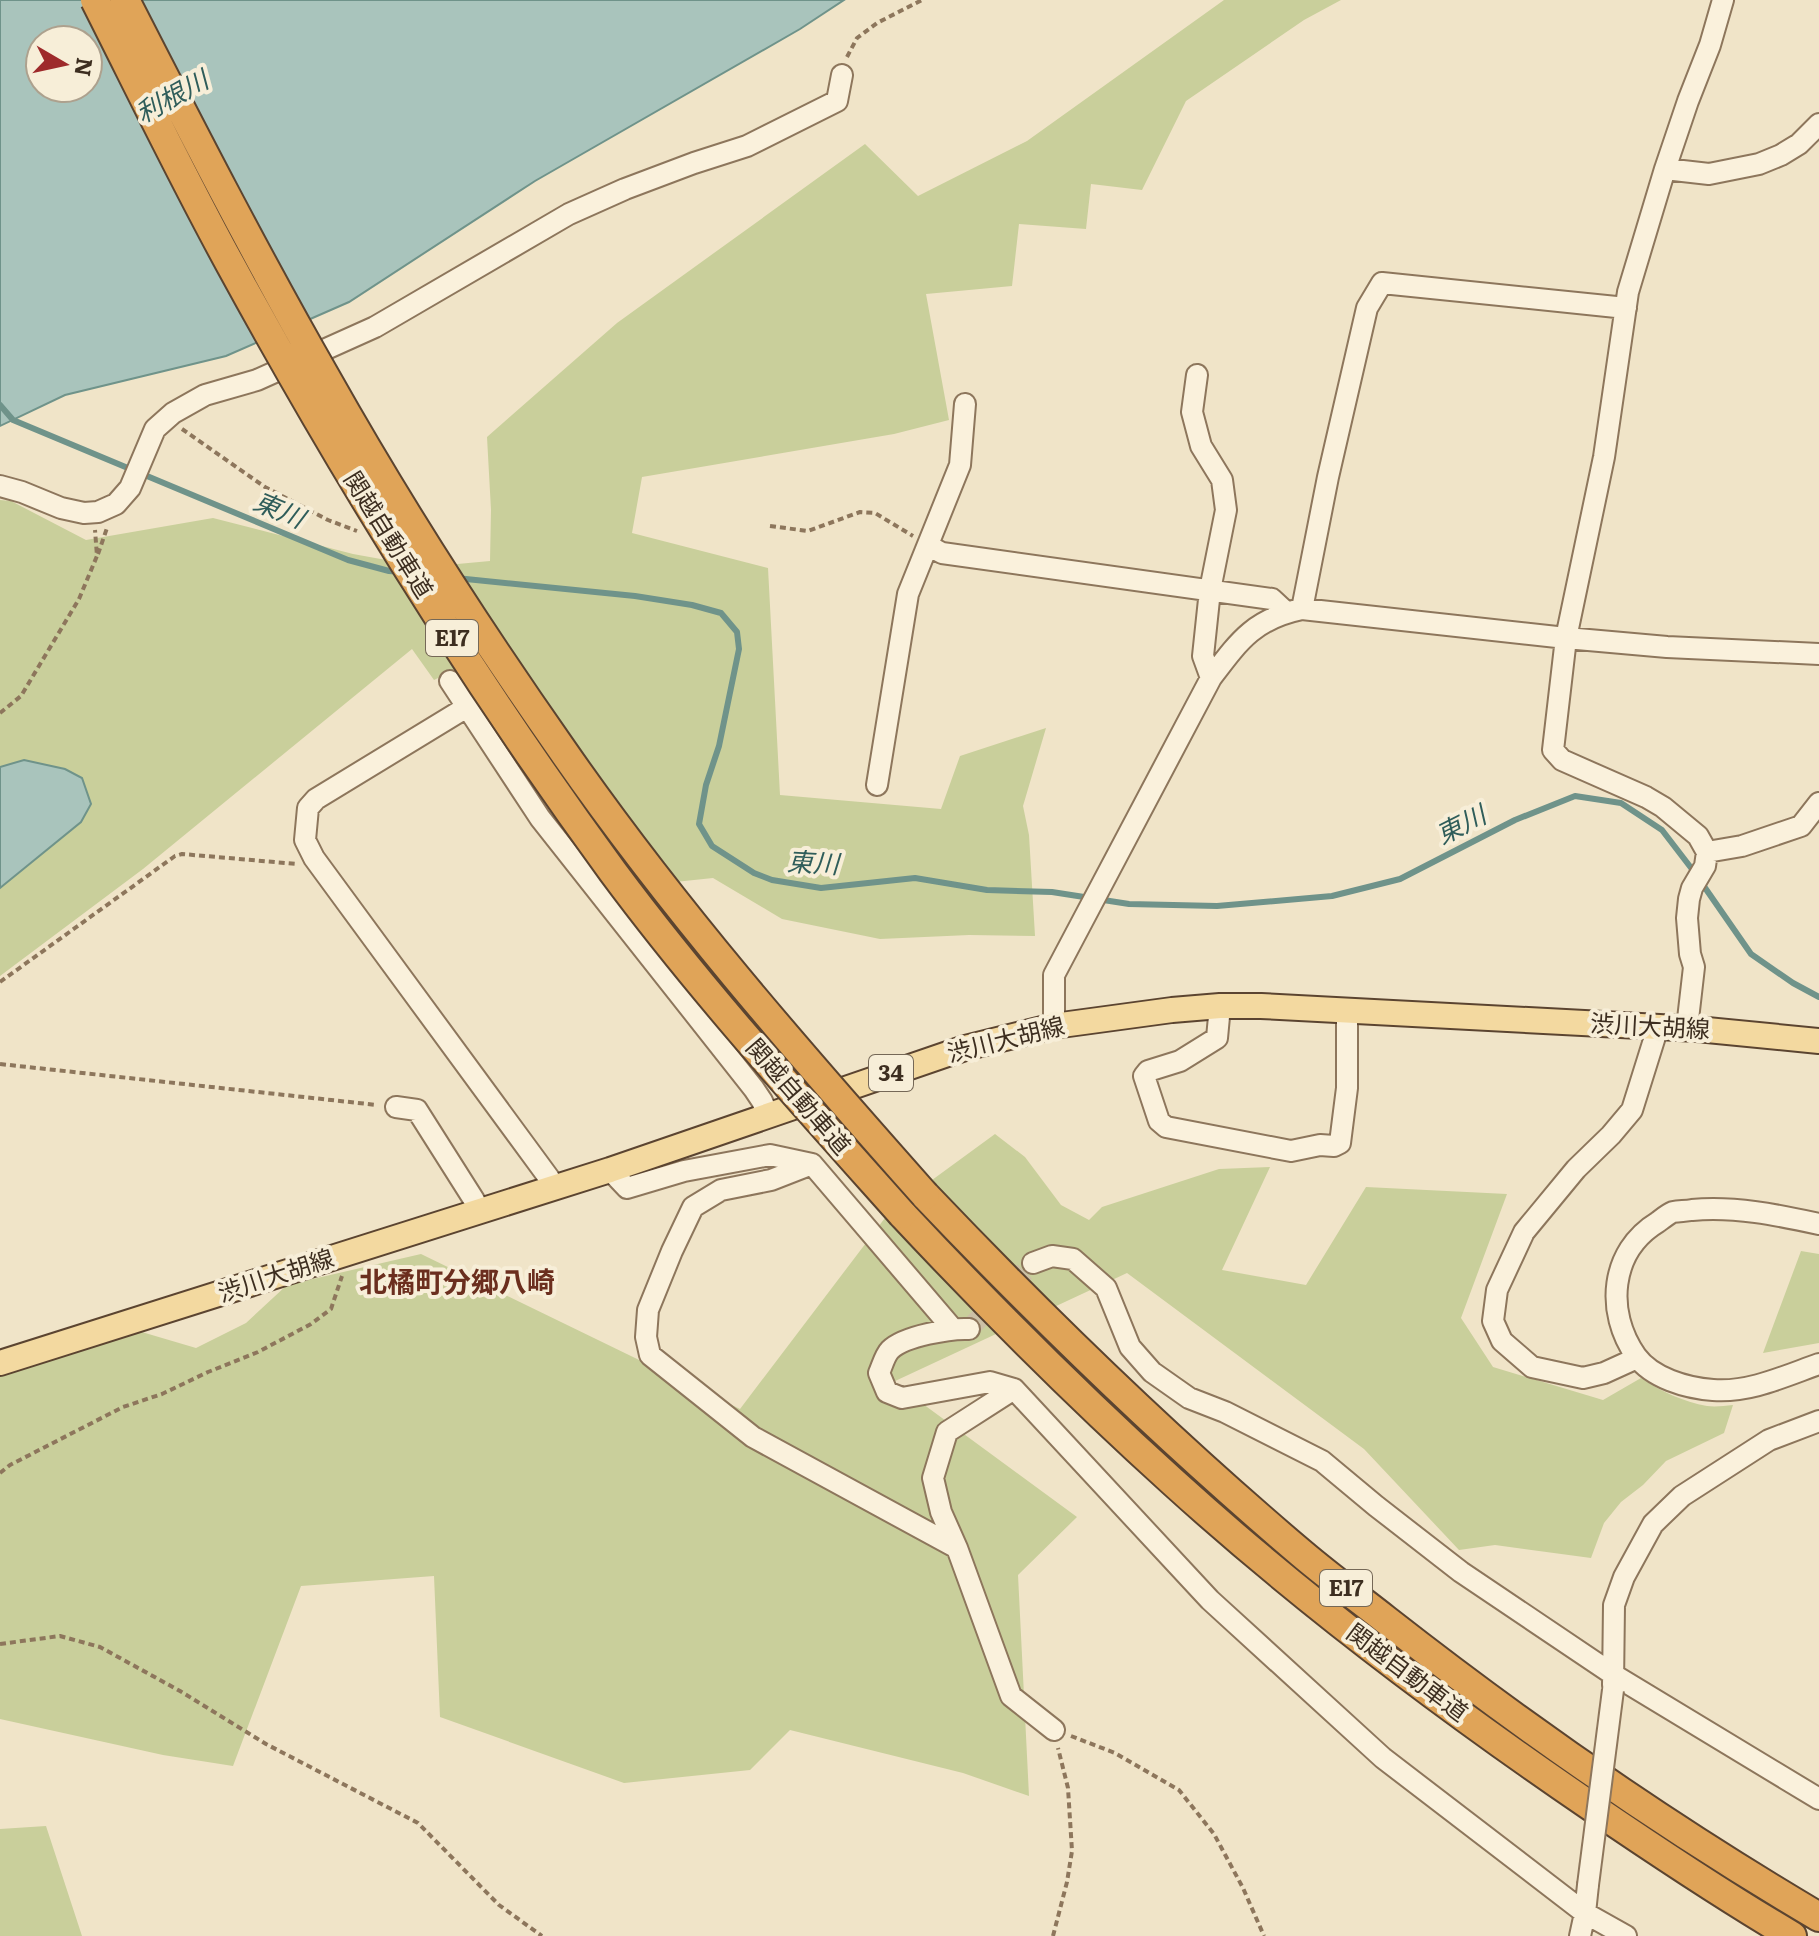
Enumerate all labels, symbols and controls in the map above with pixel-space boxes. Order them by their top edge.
north arrow [24,24,104,104]
text: N [67,56,103,79]
water label: 利根川 [127,57,217,131]
street label: 関越自動車道 [337,463,443,604]
water label: 東川 [248,480,314,537]
road number: E17 [426,620,478,656]
water label: 東川 [1428,792,1495,852]
water label: 東川 [786,840,843,881]
street label: 渋川大胡線 [1589,1004,1711,1045]
street label: 渋川大胡線 [943,1006,1068,1069]
street label: 関越自動車道 [739,1030,860,1161]
road number: 34 [869,1055,913,1091]
street label: 渋川大胡線 [213,1238,338,1309]
district label: 北橘町分郷八崎 [359,1259,555,1301]
road number: E17 [1320,1570,1372,1606]
street label: 関越自動車道 [1340,1614,1477,1728]

